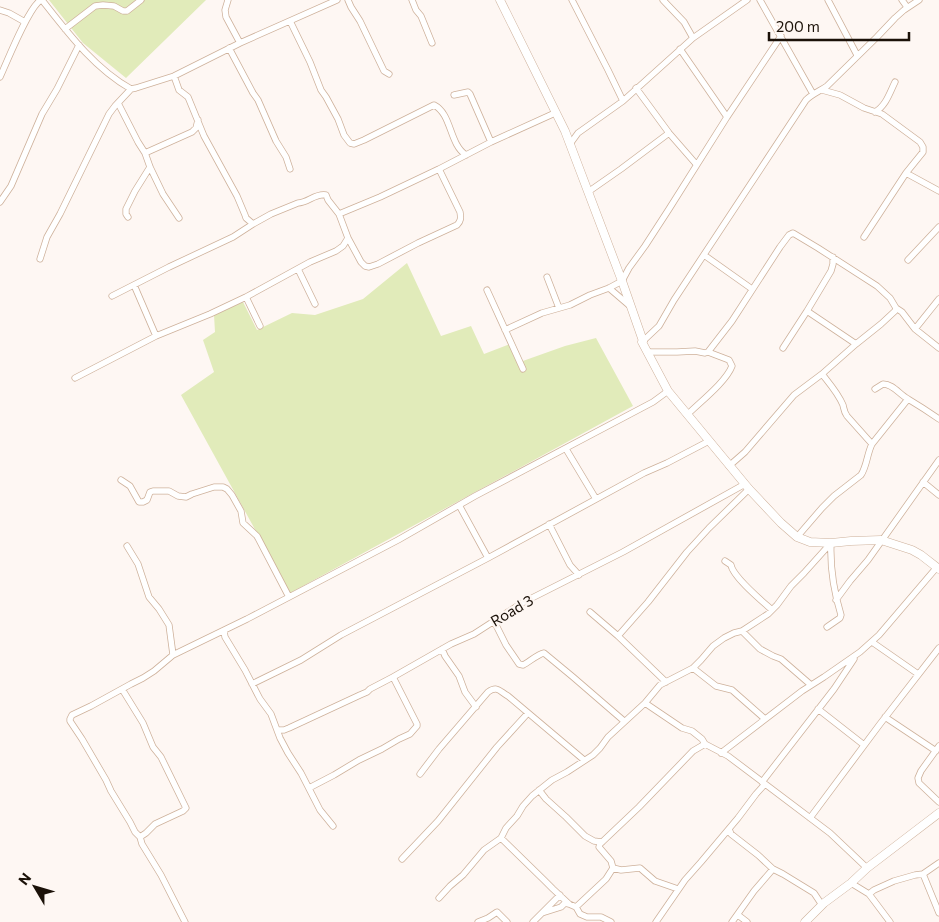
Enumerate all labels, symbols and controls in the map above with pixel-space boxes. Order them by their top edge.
scale bar [769,10,909,42]
text: 200 m [776,17,820,35]
street label: Road 3 [487,590,536,630]
north arrow [10,862,60,912]
text: N [14,869,34,888]

